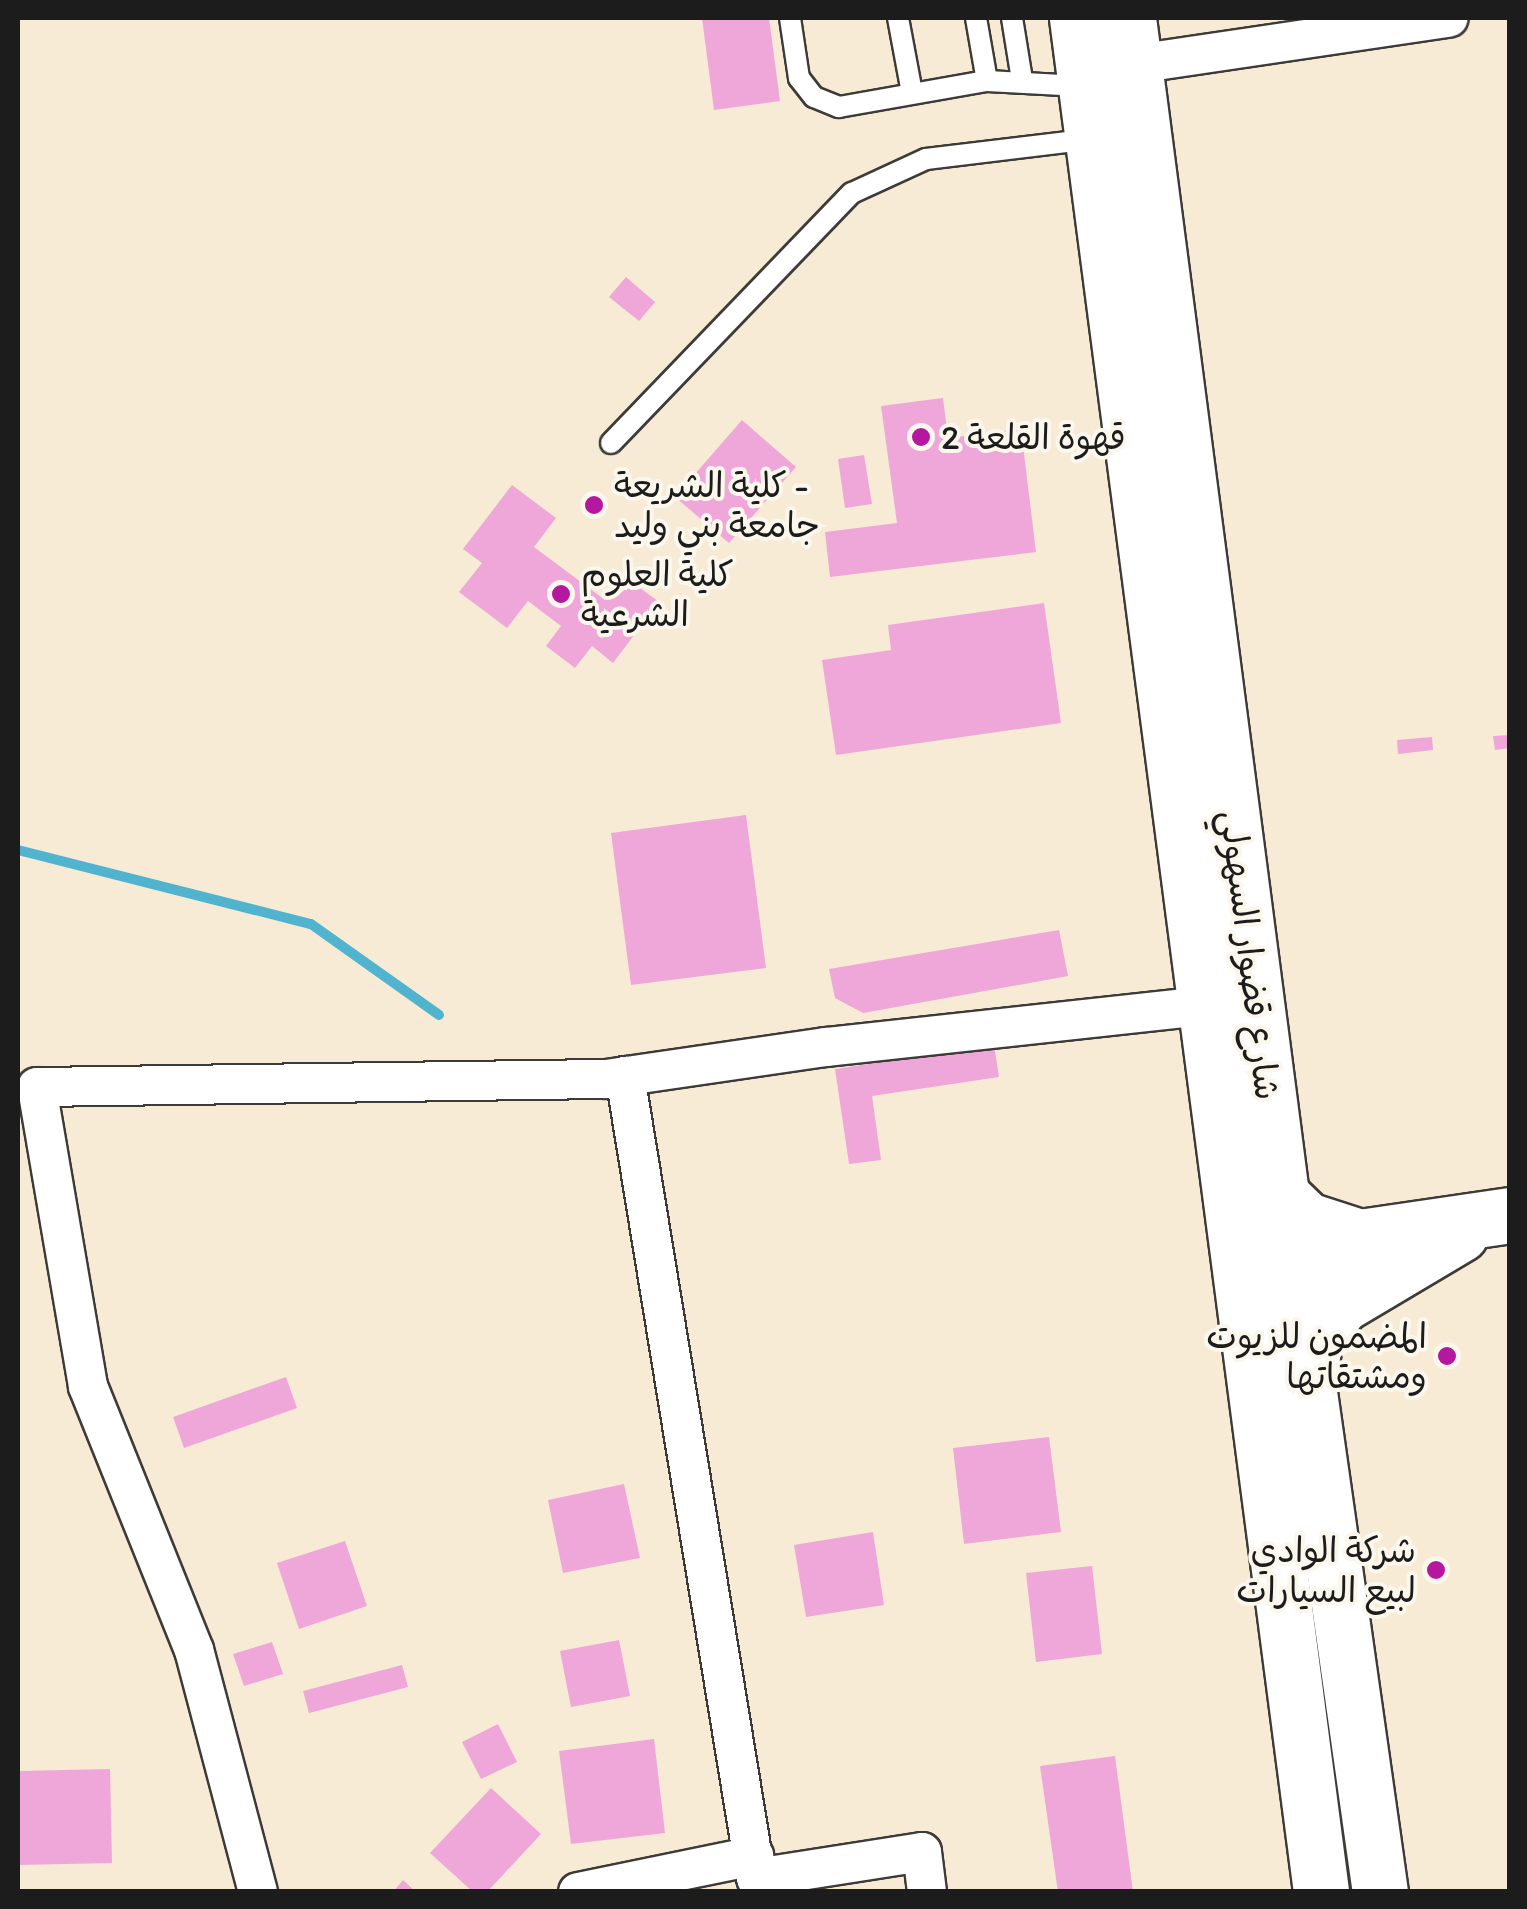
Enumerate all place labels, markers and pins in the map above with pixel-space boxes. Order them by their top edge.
place label: قهوة القلعة 2 [941,416,1126,458]
marker: قهوة القلعة 2 [910,426,932,448]
place label: كلية الشريعة - جامعة بني وليد [614,464,820,546]
marker: كلية الشريعة - جامعة بني وليد [583,494,605,516]
place label: كلية العلوم الشرعية [581,553,734,635]
marker: كلية العلوم الشرعية [550,583,572,605]
place label: المضمون للزيوت ومشتقاتها [1206,1315,1427,1397]
marker: المضمون للزيوت ومشتقاتها [1436,1345,1458,1367]
place label: شركة الوادي لبيع السيارات [1236,1529,1416,1611]
marker: شركة الوادي لبيع السيارات [1425,1559,1447,1581]

